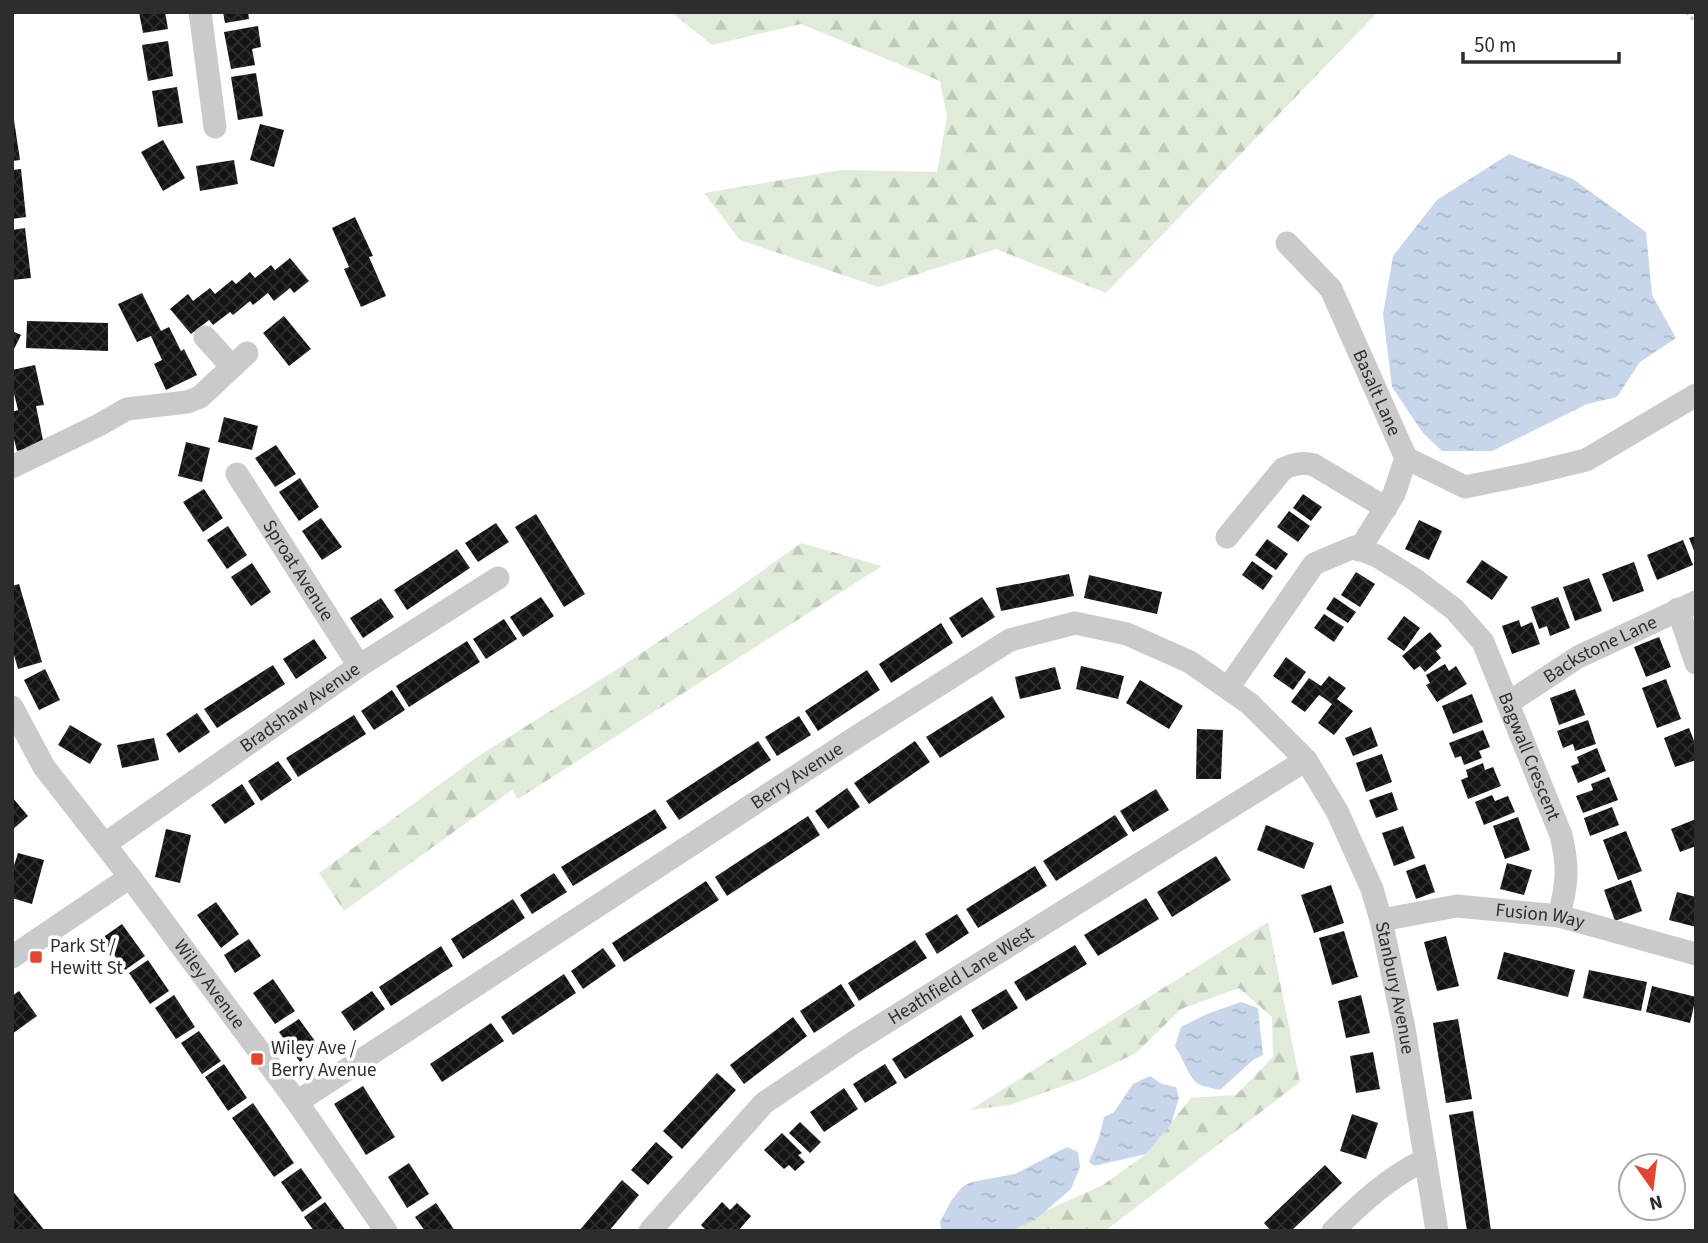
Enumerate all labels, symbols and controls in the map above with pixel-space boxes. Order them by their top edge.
scale bar [1463,21,1619,65]
text: 50 m [1474,30,1516,60]
street label: Basalt Lane [1346,345,1408,440]
street label: Sproat Avenue [256,514,340,626]
street label: Backstone Lane [1538,608,1662,690]
street label: Bradshaw Avenue [234,656,366,759]
street label: Bagwall Crescent [1491,688,1567,825]
street label: Berry Avenue [745,736,849,816]
street label: Fusion Way [1494,896,1588,936]
street label: Heathfield Lane West [883,919,1040,1031]
street label: Stanbury Avenue [1368,919,1422,1056]
place label: Park St / Hewitt St [50,933,123,982]
street label: Wiley Avenue [167,934,252,1034]
marker: Park St / Hewitt St [28,949,44,965]
place label: Wiley Ave / Berry Avenue [271,1035,377,1084]
marker: Wiley Ave / Berry Avenue [249,1051,265,1067]
north arrow [1617,1152,1687,1222]
text: N [1646,1187,1665,1217]

